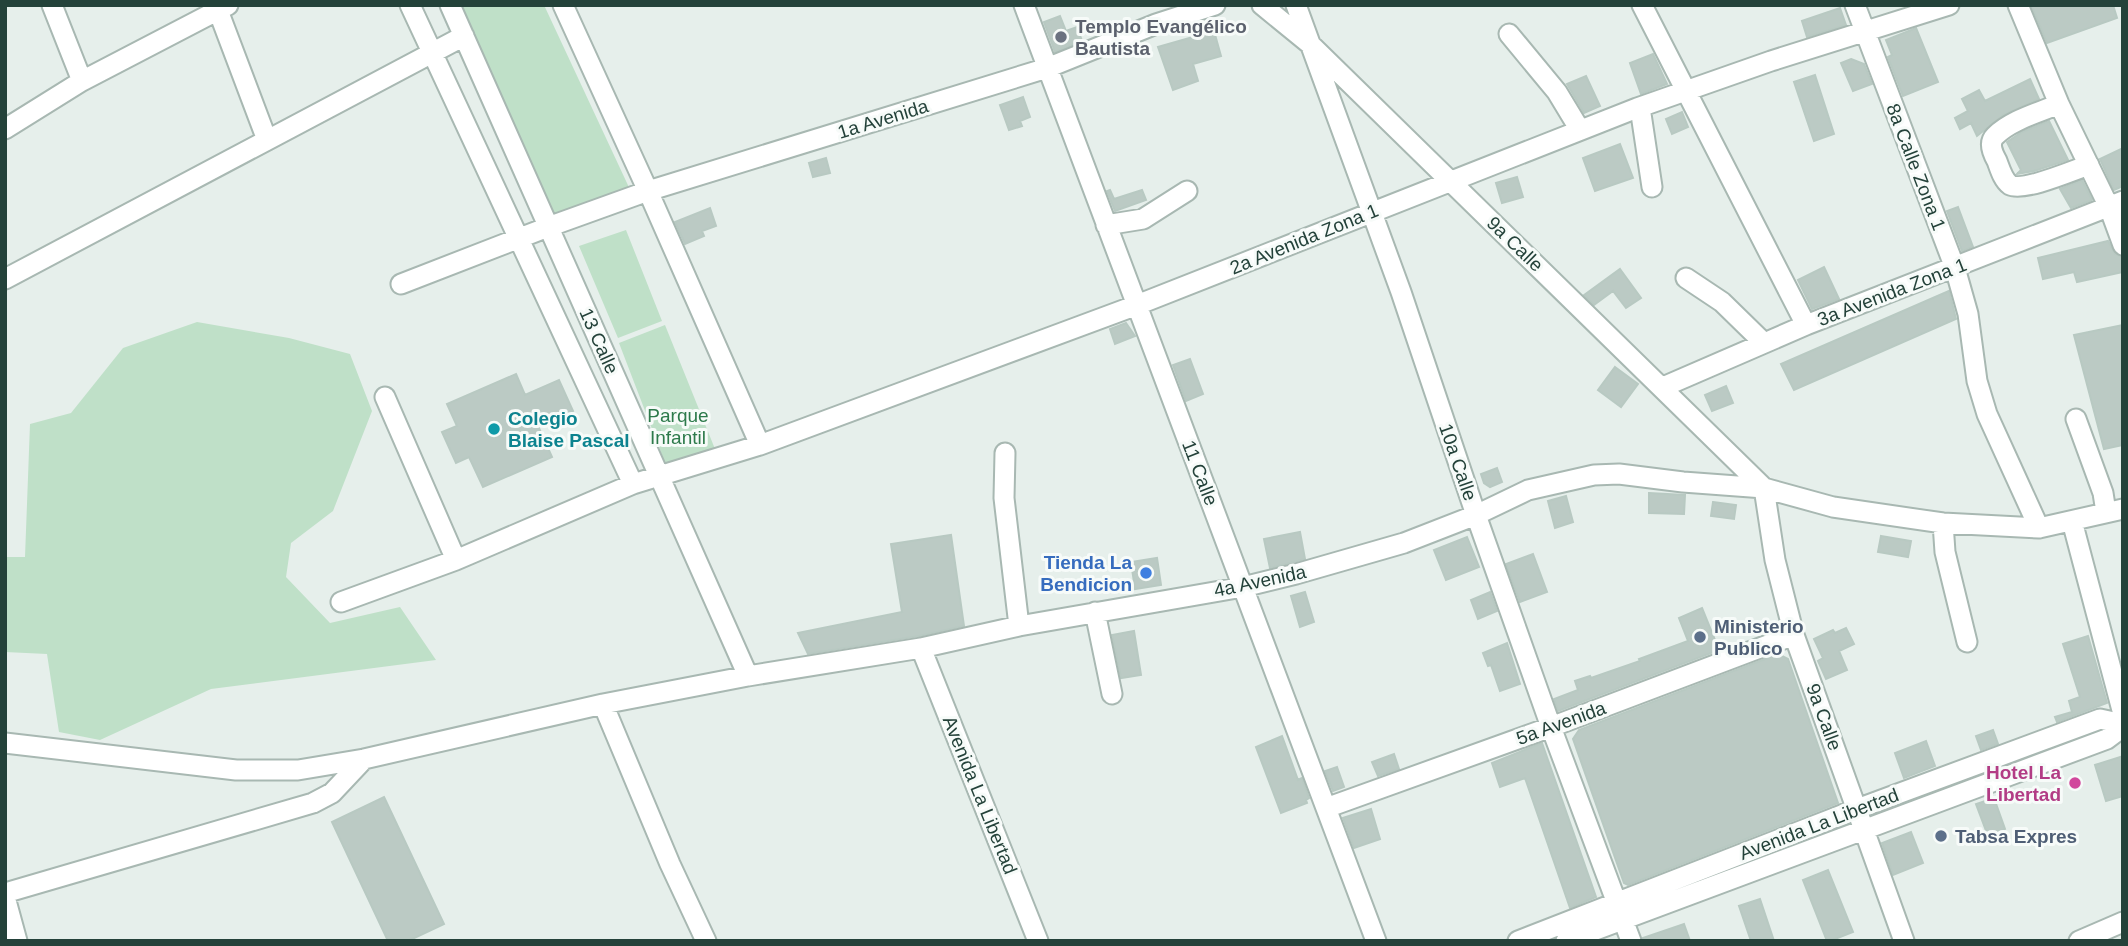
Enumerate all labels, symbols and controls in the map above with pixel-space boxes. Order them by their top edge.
place label: Templo Evangélico Bautista [1075,16,1247,59]
marker: Templo Evangélico Bautista [1053,29,1069,45]
street label: 1a Avenida [835,95,931,143]
street label: 8a Calle Zona 1 [1882,101,1950,233]
street label: 2a Avenida Zona 1 [1227,200,1381,278]
street label: 9a Calle [1483,212,1547,276]
street label: 3a Avenida Zona 1 [1814,254,1970,330]
street label: 13 Calle [575,305,623,377]
park label: Parque Infantil [647,405,709,448]
place label: Colegio Blaise Pascal [508,408,629,451]
marker: Colegio Blaise Pascal [486,421,502,437]
street label: 10a Calle [1435,421,1481,503]
street label: 11 Calle [1178,437,1222,509]
place label: Tienda La Bendicion [1040,552,1132,595]
street label: 4a Avenida [1212,561,1308,601]
marker: Tienda La Bendicion [1138,565,1154,581]
place label: Ministerio Publico [1714,616,1804,659]
marker: Ministerio Publico [1692,629,1708,645]
street label: 9a Calle [1802,681,1846,753]
street label: 5a Avenida [1513,697,1609,749]
street label: Avenida La Libertad [939,713,1021,877]
place label: Hotel La Libertad [1986,762,2061,805]
marker: Hotel La Libertad [2067,775,2083,791]
street label: Avenida La Libertad [1737,784,1901,864]
place label: Tabsa Expres [1955,826,2077,847]
marker: Tabsa Expres [1933,828,1949,844]

